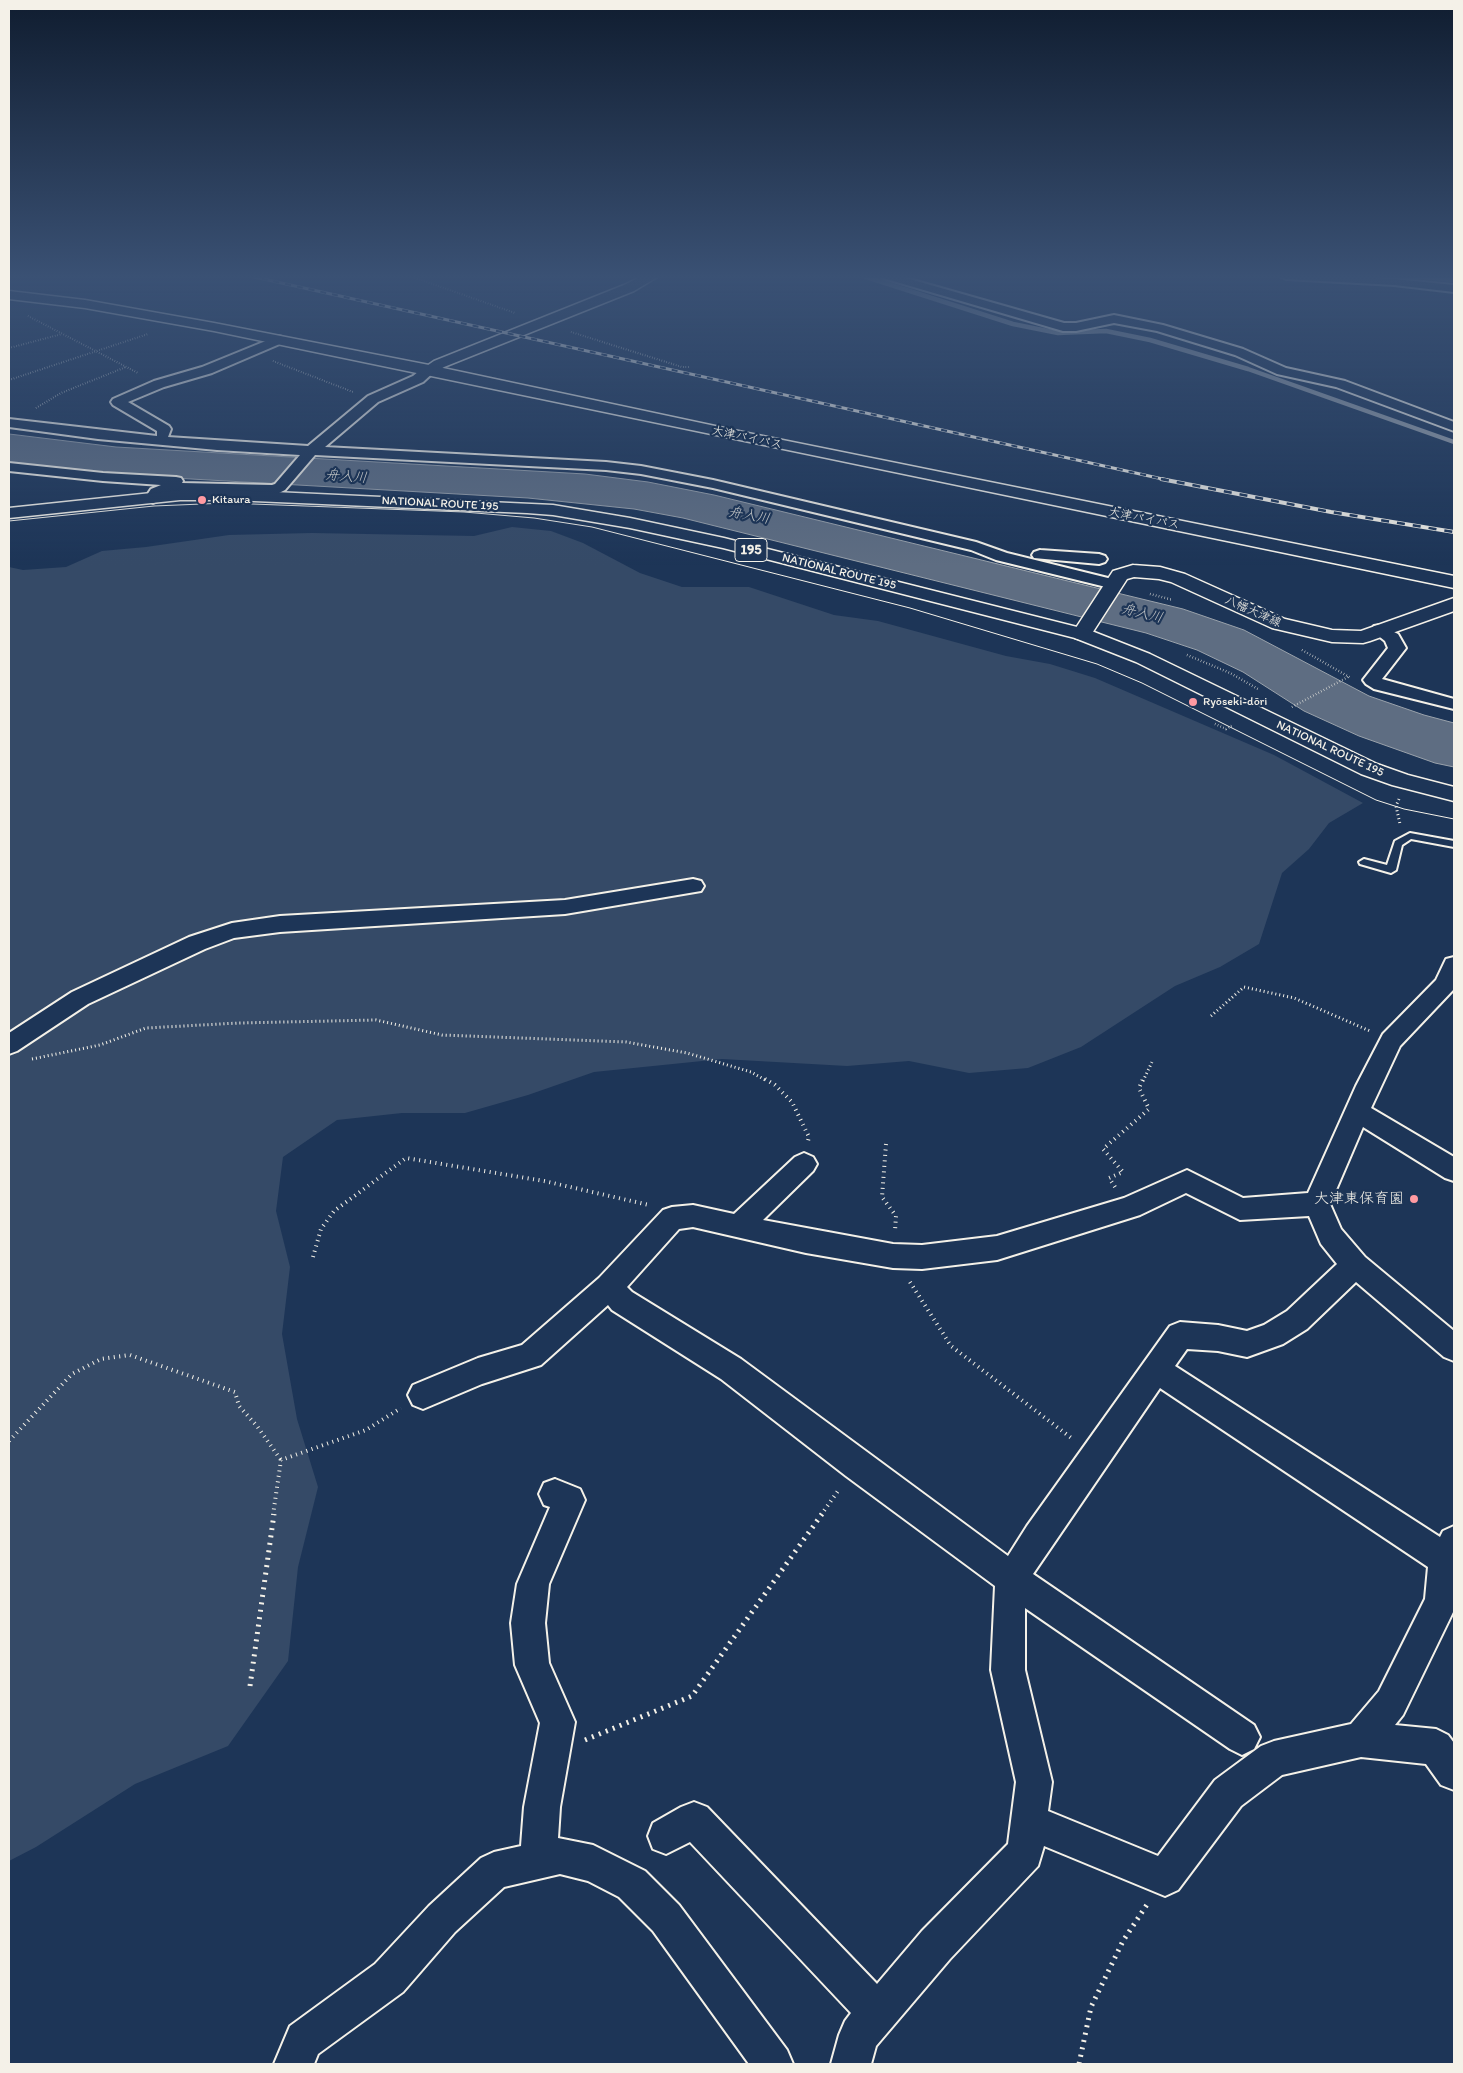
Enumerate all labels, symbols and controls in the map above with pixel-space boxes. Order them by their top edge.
street label: 大津バイパス [710,423,784,453]
water label: 舟入川 [324,467,368,487]
place label: Kitaura [212,493,251,507]
marker: Kitaura [196,494,208,506]
street label: NATIONAL ROUTE 195 [381,494,499,514]
water label: 舟入川 [727,504,771,528]
street label: 大津バイパス [1107,505,1181,533]
road number: 195 [735,538,767,562]
street label: NATIONAL ROUTE 195 [781,551,897,593]
street label: 八幡大津線 [1223,593,1283,631]
water label: 舟入川 [1120,601,1164,627]
place label: Ryōseki-dōri [1203,695,1267,709]
marker: Ryōseki-dōri [1187,696,1199,708]
street label: NATIONAL ROUTE 195 [1274,718,1386,780]
place label: 大津東保育園 [1314,1190,1404,1208]
marker: 大津東保育園 [1408,1193,1420,1205]

